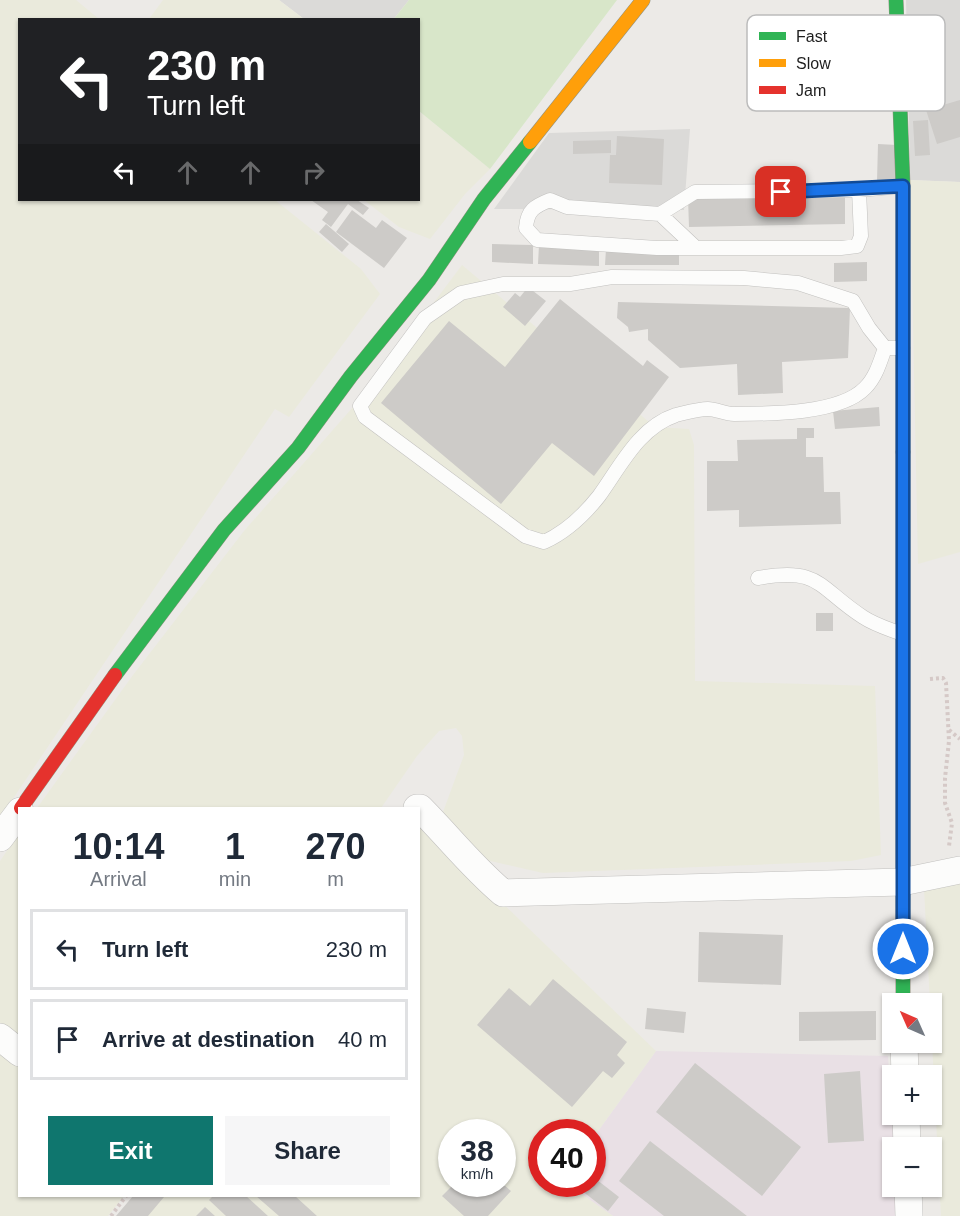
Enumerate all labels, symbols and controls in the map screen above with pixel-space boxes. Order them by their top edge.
legend [747,15,945,111]
text: Fast [796,28,828,45]
icon: left [48,42,126,120]
text: 230 m [147,42,266,89]
text: Slow [796,55,831,72]
text: Jam [796,82,826,99]
text: Turn left [147,91,245,121]
icon: left [108,156,141,189]
icon: ahead [171,156,204,189]
icon: ahead [234,156,267,189]
icon: right [297,156,330,189]
pin [755,166,806,217]
icon: arrive [764,175,797,208]
text: 10:14 [72,826,164,867]
text: 1 [225,826,245,867]
text: 270 [305,826,366,867]
text: Arrival [90,868,147,890]
text: min [219,868,251,890]
text: m [327,868,344,890]
position arrow [871,917,935,981]
icon: left [51,933,84,966]
text: Turn left [102,937,188,962]
text: 230 m [326,937,387,962]
north arrow [882,993,942,1053]
map controls [882,993,942,1197]
icon: arrive [51,1023,84,1056]
text: Arrive at destination [102,1027,315,1052]
text: 40 m [338,1027,387,1052]
button: + [882,1065,942,1125]
button: Exit [48,1116,213,1185]
button: Share [225,1116,390,1185]
speed limit sign: 40 [528,1119,606,1197]
text: 38 [460,1134,494,1167]
button: − [882,1137,942,1197]
text: km/h [461,1165,493,1182]

